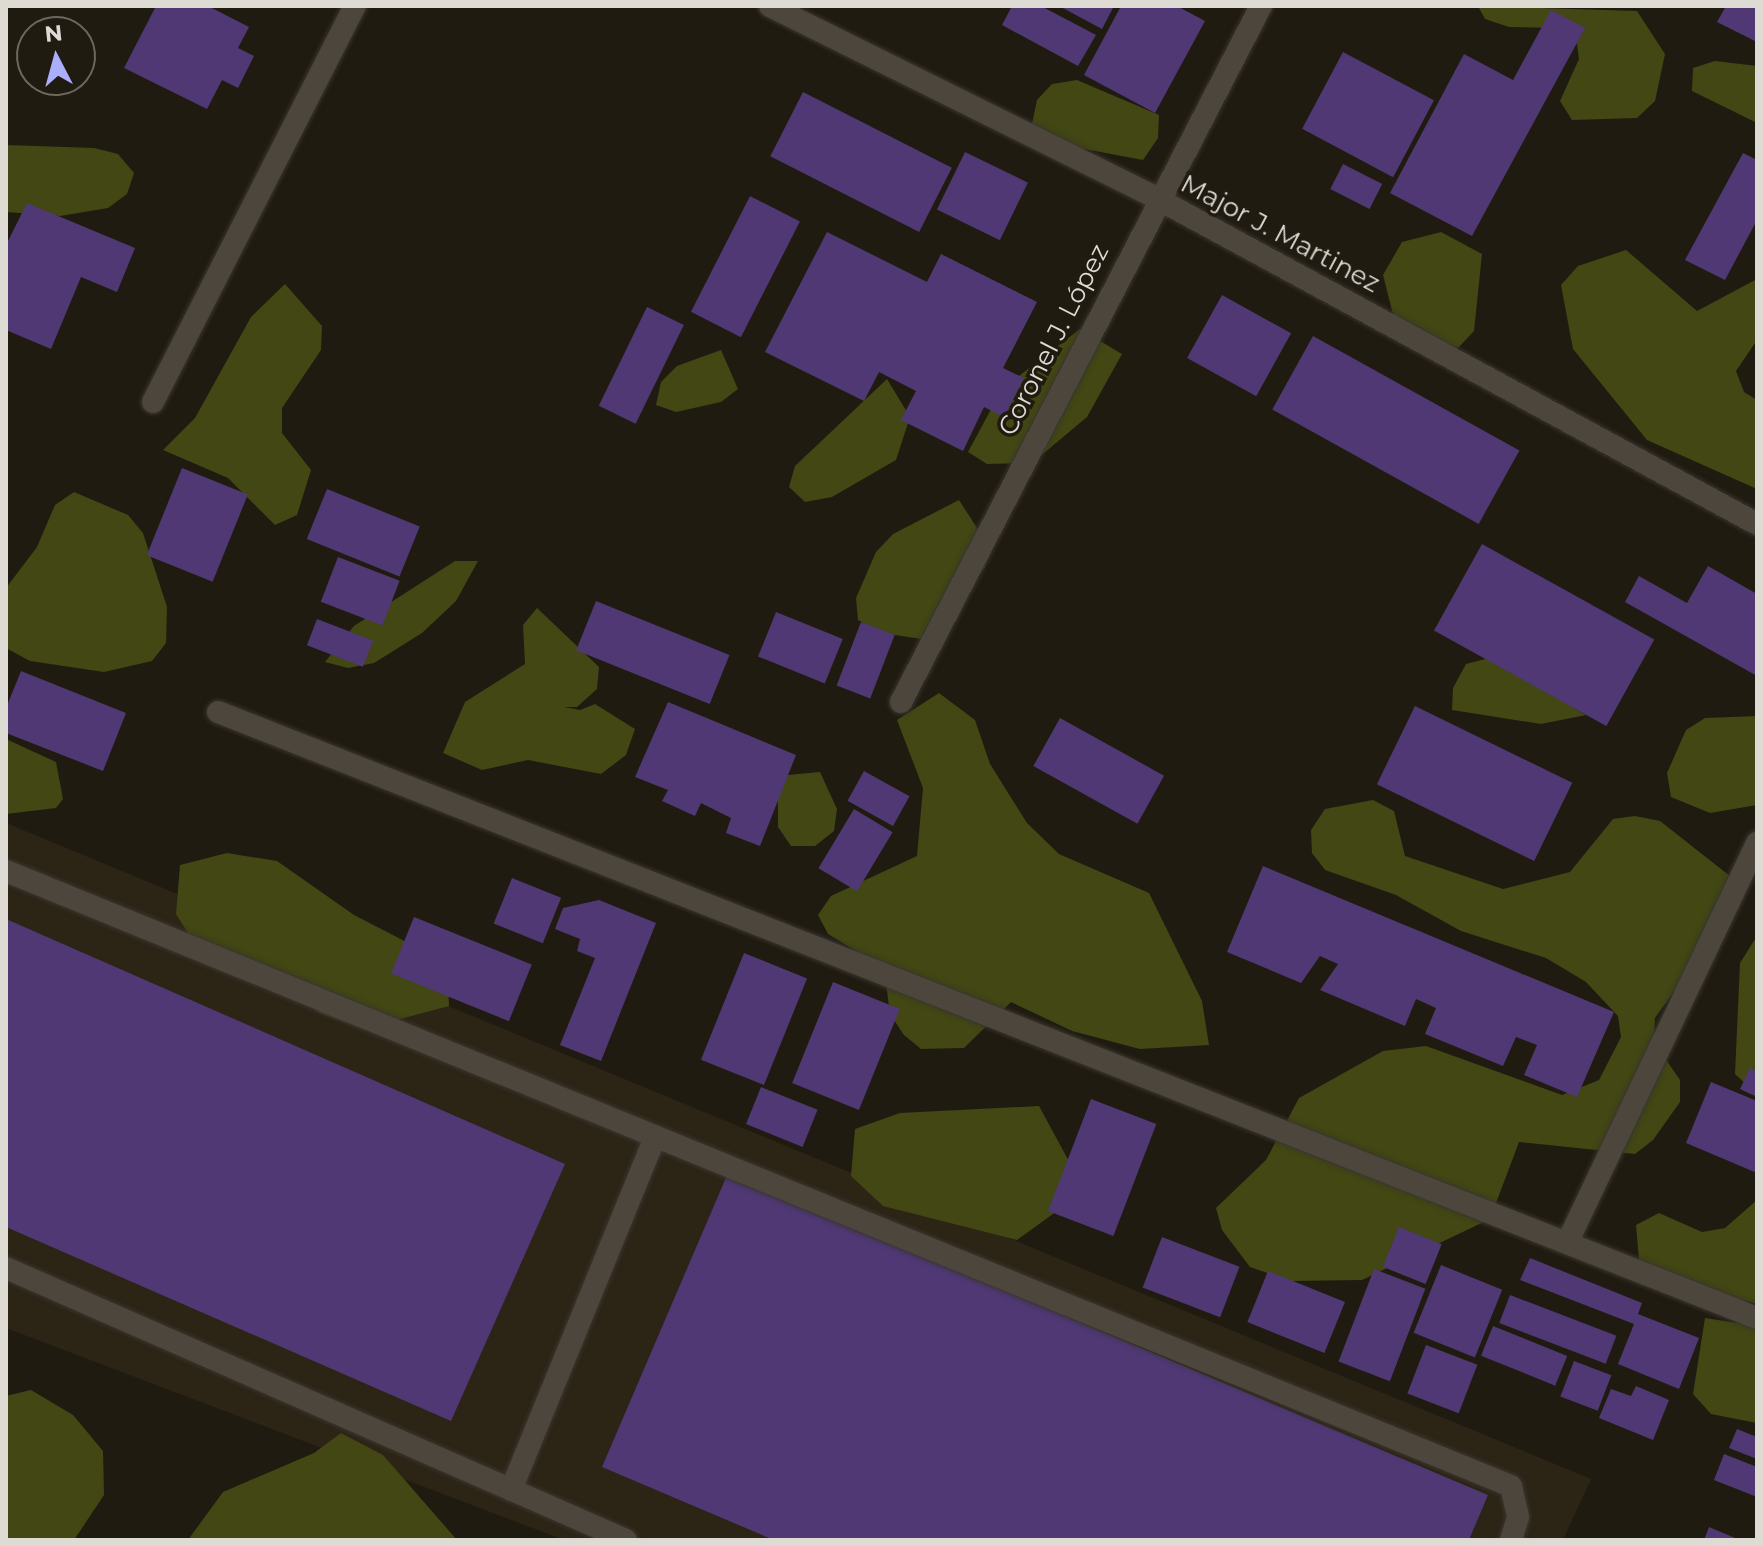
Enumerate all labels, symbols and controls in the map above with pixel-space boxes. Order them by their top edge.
north arrow [16,16,96,96]
text: N [43,19,64,48]
street label: Major J. Martinez [1175,168,1385,300]
street label: Coronel J. López [992,239,1116,441]

